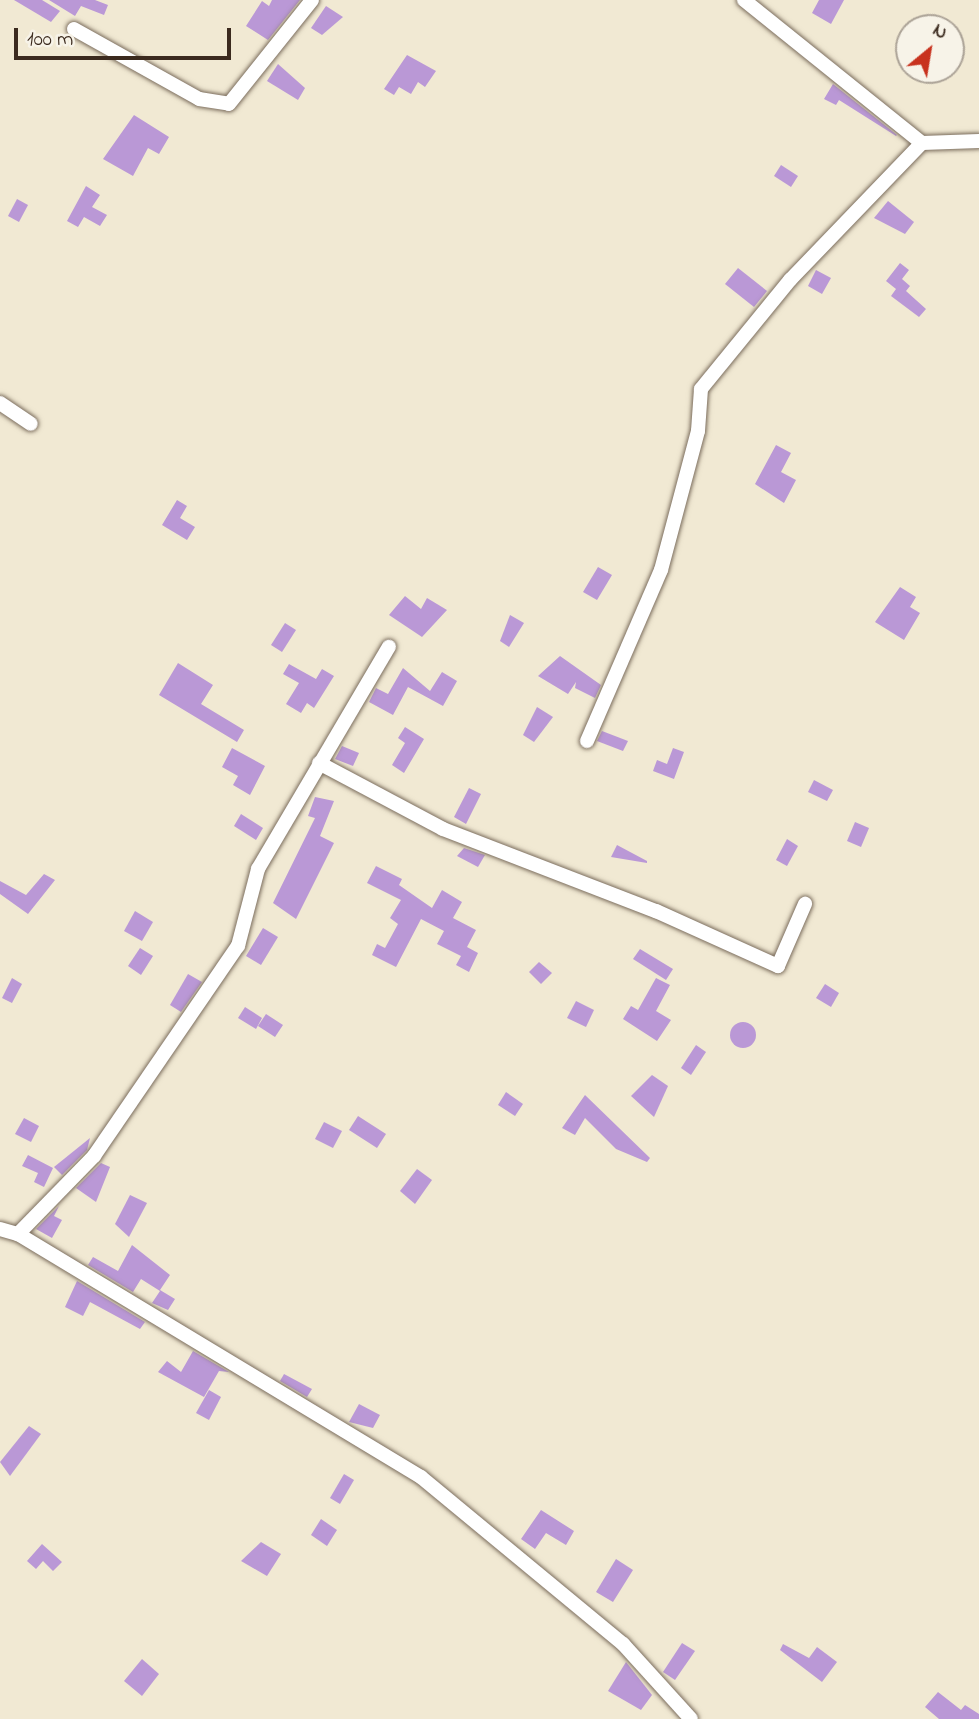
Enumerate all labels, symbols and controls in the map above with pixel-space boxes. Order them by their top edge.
scale bar [18,14,234,58]
north arrow [895,14,965,84]
text: N [927,17,952,47]
text: 100 m [27,25,73,55]

